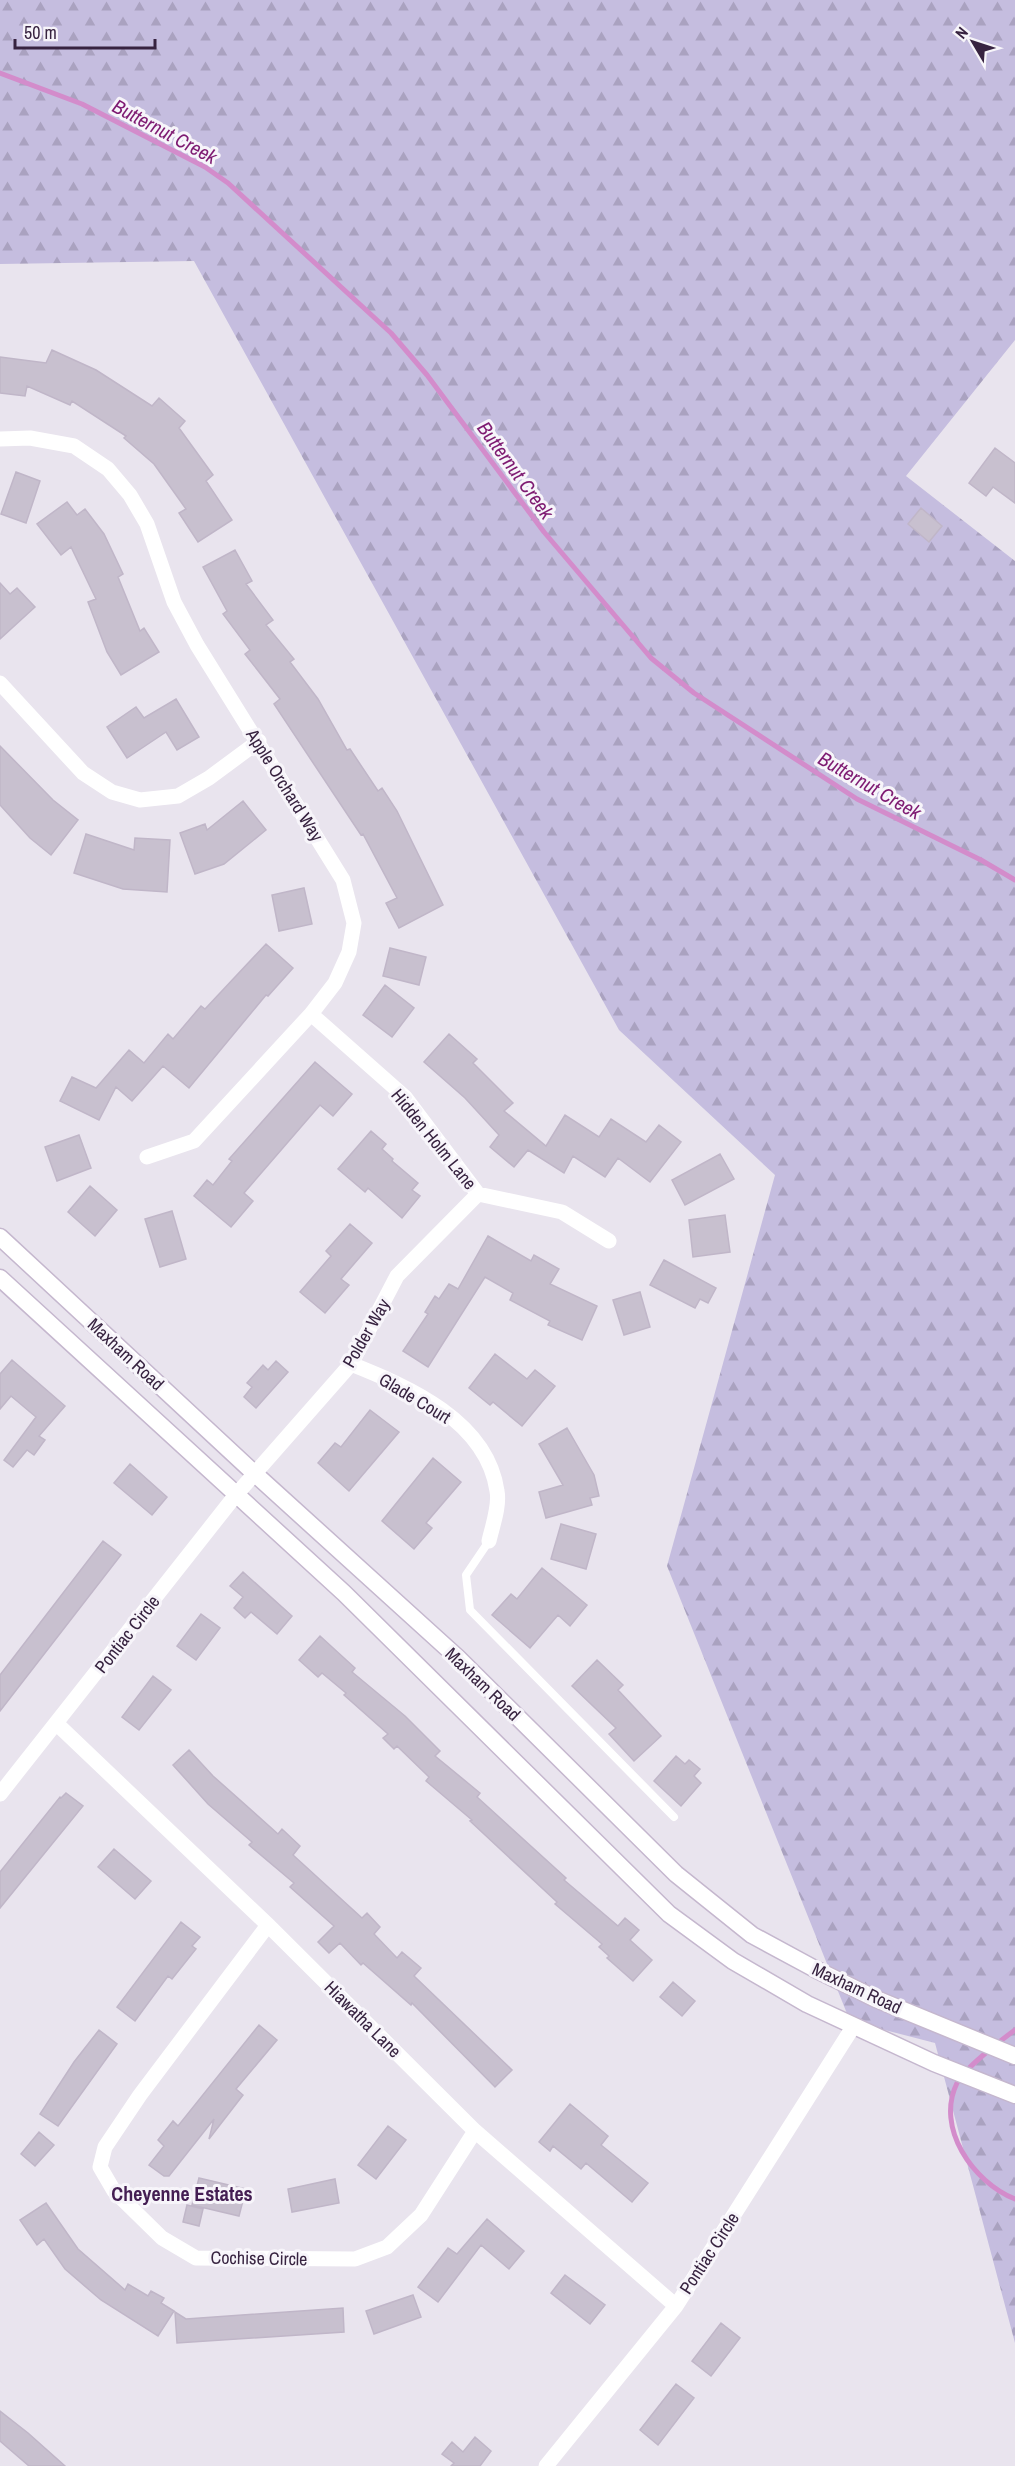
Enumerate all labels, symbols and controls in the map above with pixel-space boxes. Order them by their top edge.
scale bar [15,12,154,50]
north arrow [943,12,1003,72]
text: 50 m [24,20,57,45]
text: N [950,22,973,43]
water label: Butternut Creek [108,92,223,170]
water label: Butternut Creek [471,416,561,525]
street label: Apple Orchard Way [240,723,330,847]
water label: Butternut Creek [814,745,927,826]
street label: Hidden Holm Lane [386,1083,482,1195]
street label: Polder Way [336,1293,396,1372]
street label: Maxham Road [82,1312,170,1396]
street label: Glade Court [374,1367,456,1429]
street label: Pontiac Circle [89,1590,165,1678]
street label: Maxham Road [440,1642,526,1726]
street label: Maxham Road [808,1956,906,2020]
street label: Hiawatha Lane [319,1975,407,2063]
district label: Cheyenne Estates [111,2180,253,2207]
street label: Pontiac Circle [673,2207,745,2299]
street label: Cochise Circle [210,2245,308,2271]

